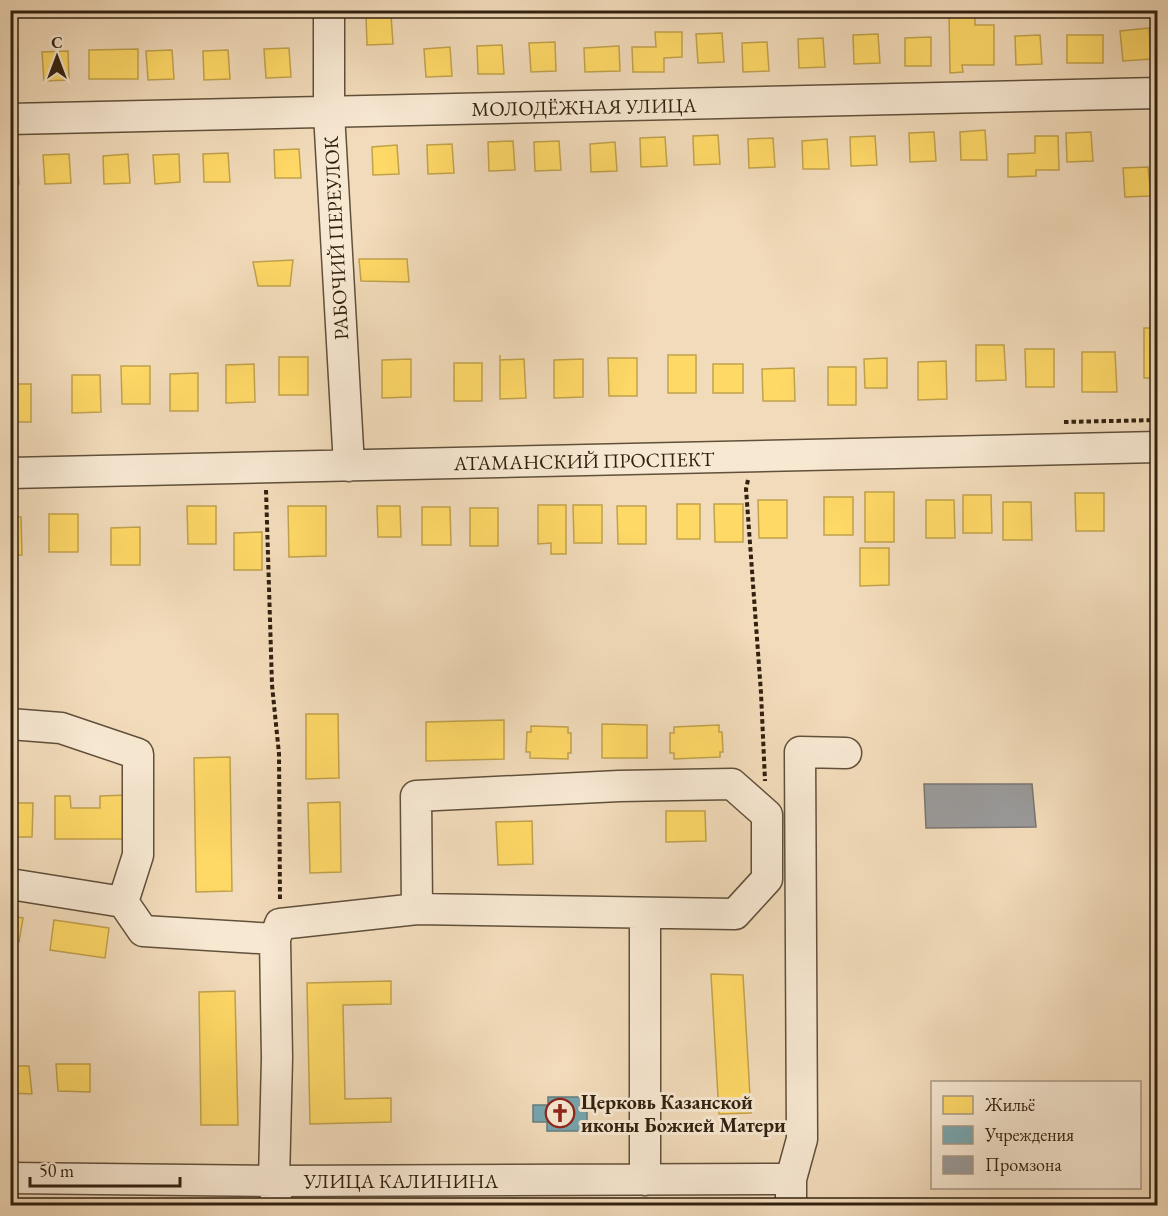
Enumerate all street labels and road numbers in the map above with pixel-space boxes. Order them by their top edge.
street label: МОЛОДЁЖНАЯ УЛИЦА [471,92,697,122]
street label: РАБОЧИЙ ПЕРЕУЛОК [318,135,354,341]
street label: АТАМАНСКИЙ ПРОСПЕКТ [452,446,715,476]
street label: УЛИЦА КАЛИНИНА [303,1168,498,1194]

